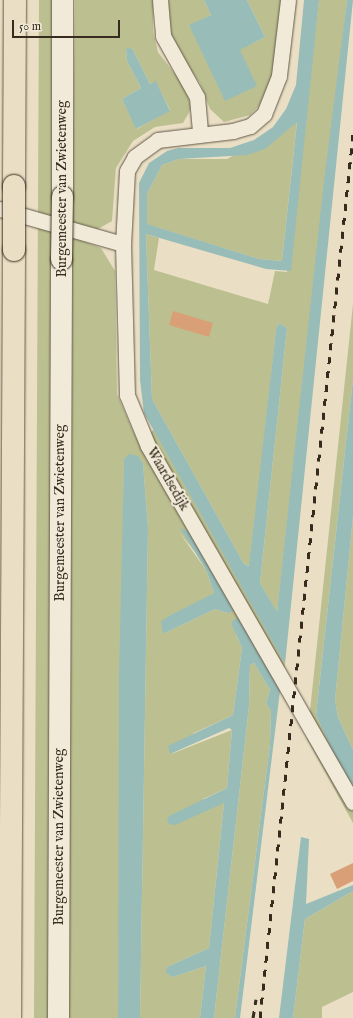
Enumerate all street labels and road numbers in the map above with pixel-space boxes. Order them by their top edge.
street label: Burgemeester van Zwietenweg [54,101,70,277]
street label: Burgemeester van Zwietenweg [52,425,68,601]
street label: Waardsedijk [143,444,193,514]
street label: Burgemeester van Zwietenweg [51,749,67,925]

